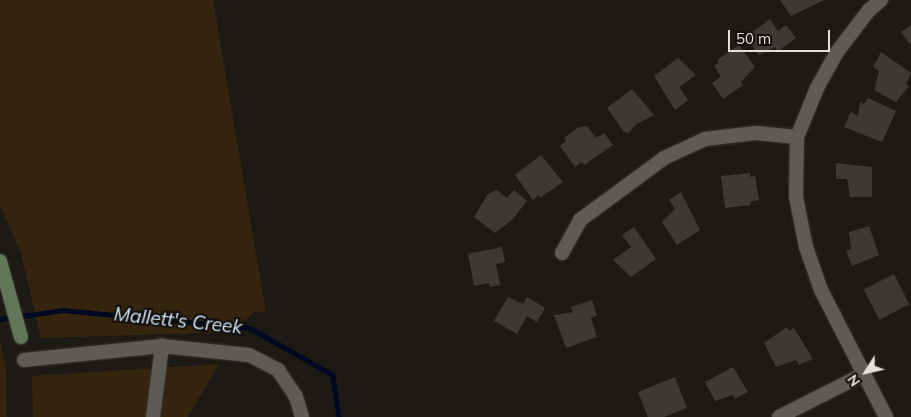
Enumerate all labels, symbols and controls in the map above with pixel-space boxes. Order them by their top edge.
scale bar [731,20,834,52]
text: 50 m [736,29,771,48]
water label: Mallett's Creek [113,303,243,339]
north arrow [841,347,891,397]
text: N [843,371,864,390]

